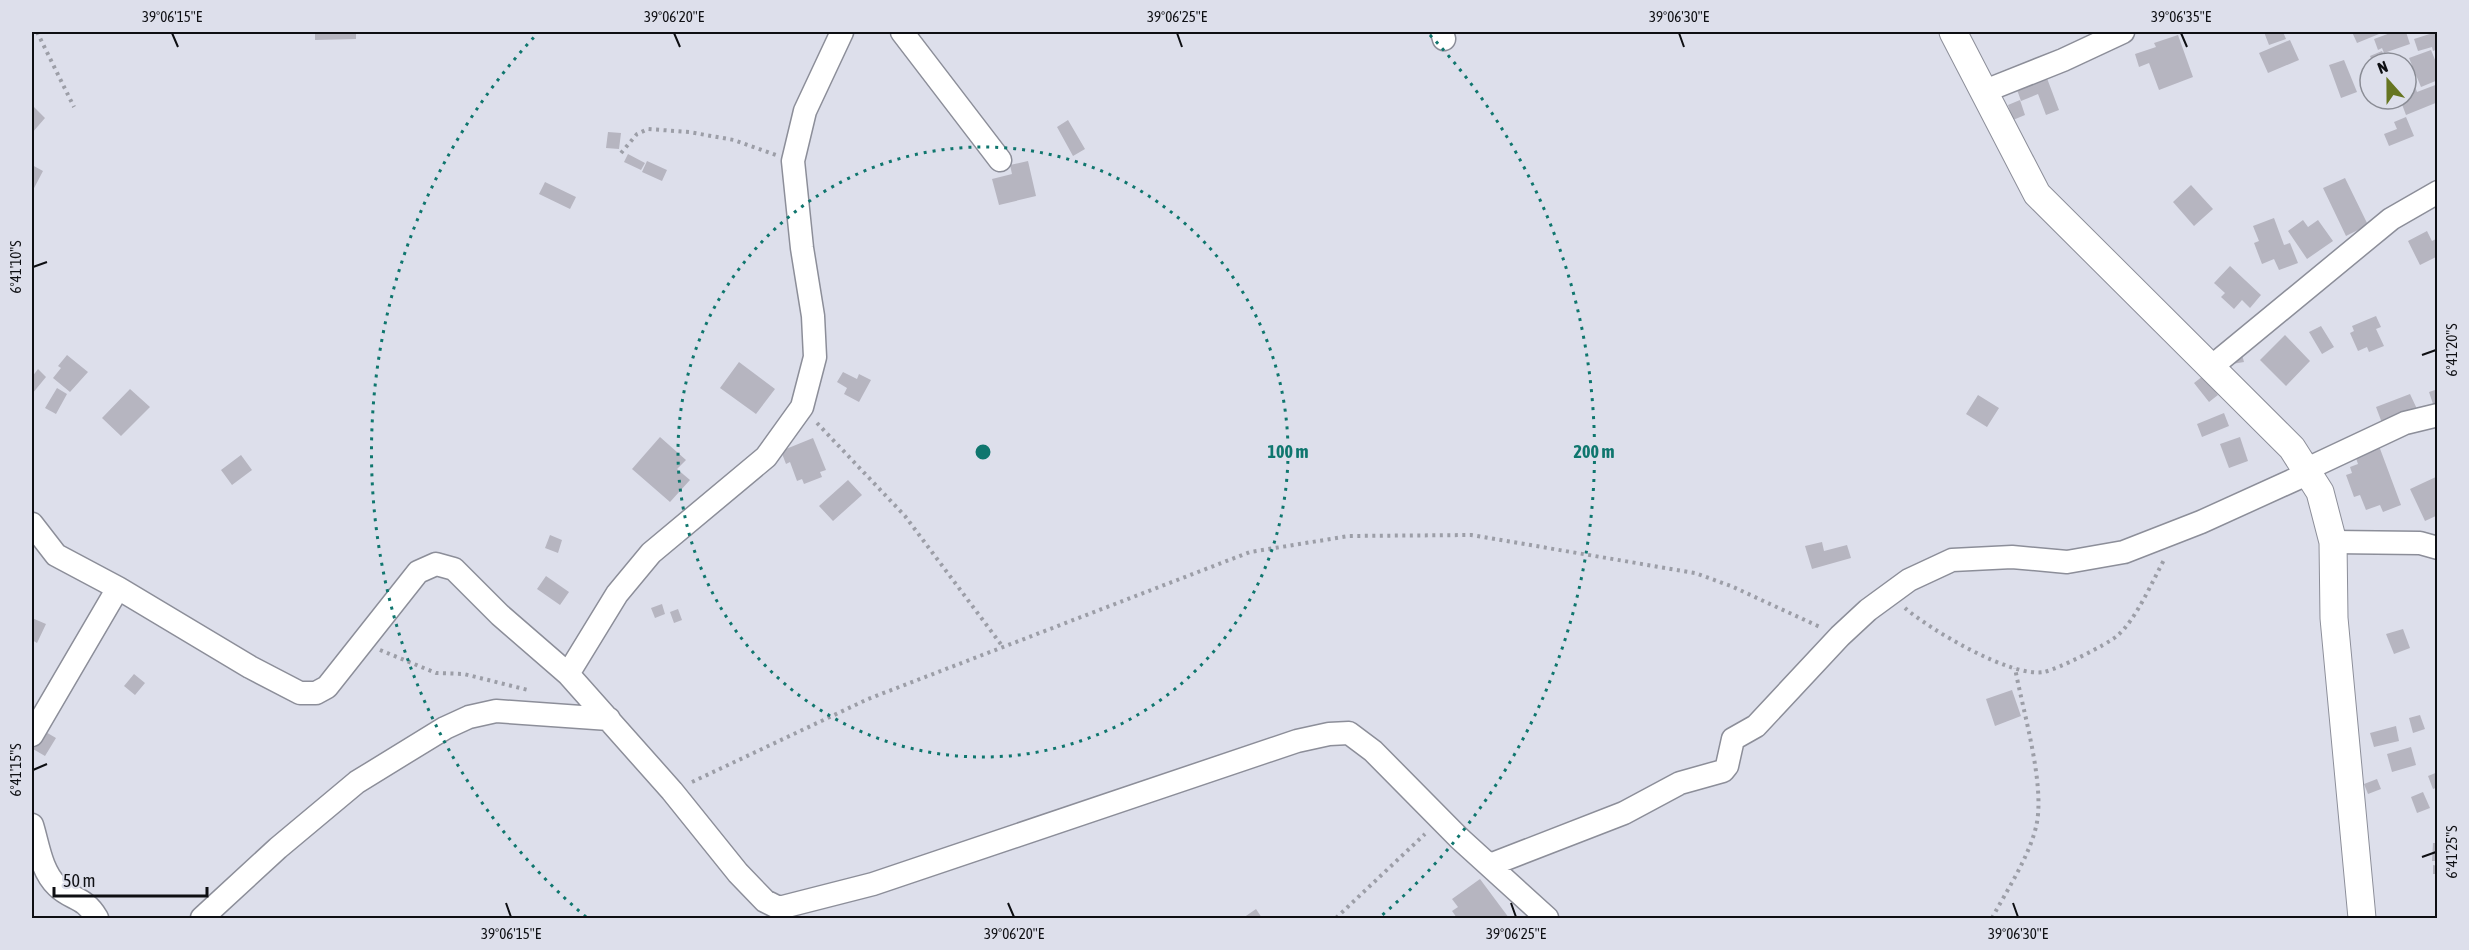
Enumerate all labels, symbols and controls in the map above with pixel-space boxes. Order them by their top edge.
text: 39°06'15"E [142,8,203,25]
text: 39°06'20"E [644,8,705,25]
text: 39°06'25"E [1147,8,1208,25]
text: 39°06'30"E [1649,8,1710,25]
text: 39°06'35"E [2151,8,2212,25]
north arrow [2358,51,2418,111]
text: N [2375,57,2390,77]
text: 6°41'10"S [7,240,24,294]
text: 6°41'20"S [2443,323,2460,377]
text: 100 m [1268,441,1308,462]
text: 200 m [1574,441,1614,462]
centre of rings [973,442,993,462]
text: 6°41'15"S [7,743,24,797]
text: 6°41'25"S [2443,825,2460,879]
scale bar [54,860,207,898]
text: 50 m [63,870,95,891]
text: 39°06'15"E [481,925,542,942]
text: 39°06'20"E [984,925,1045,942]
text: 39°06'25"E [1486,925,1547,942]
text: 39°06'30"E [1988,925,2049,942]

